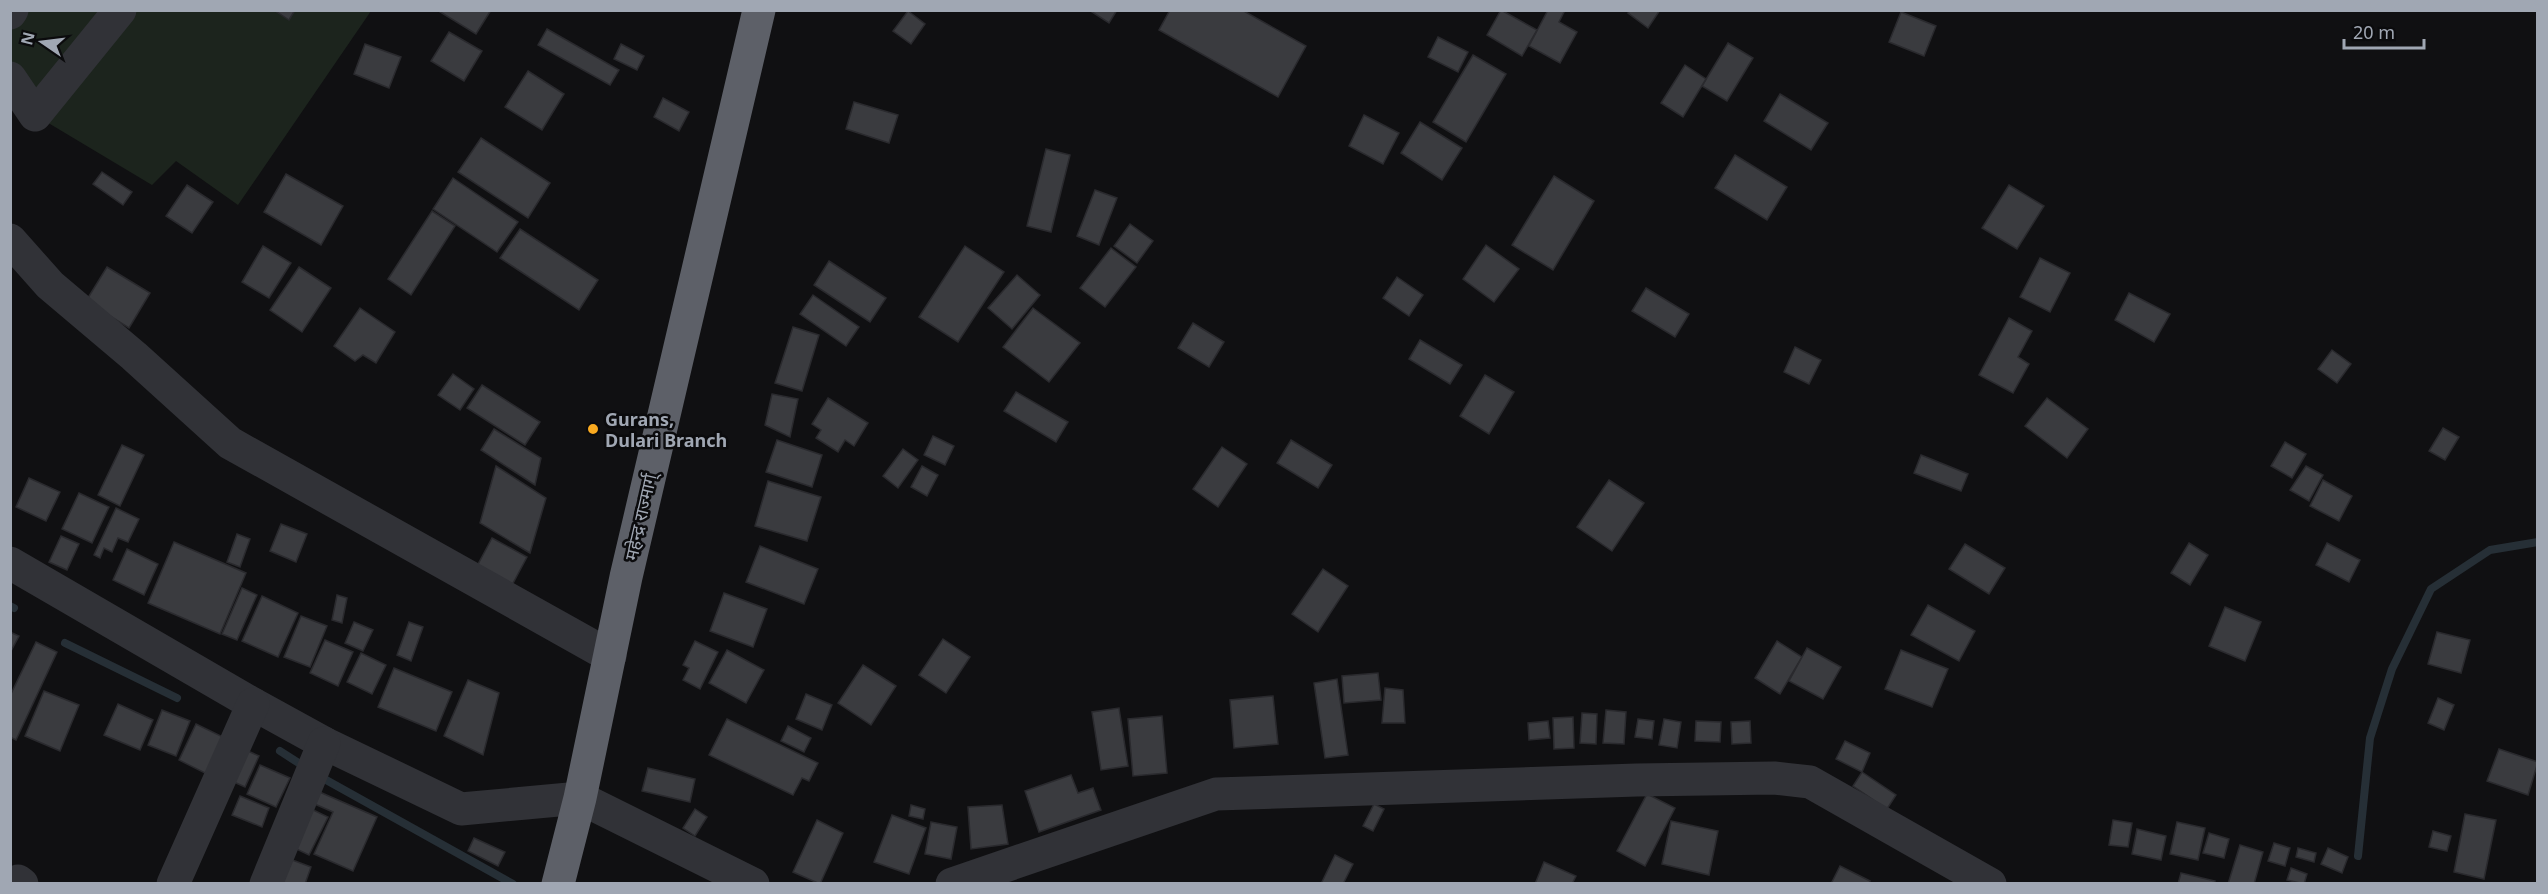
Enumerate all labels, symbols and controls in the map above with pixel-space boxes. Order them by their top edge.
north arrow [12,12,72,72]
scale bar [2344,12,2424,50]
text: 20 m [2353,20,2395,44]
text: N [15,29,40,47]
place label: Gurans, Dulari Branch [605,407,727,452]
marker: Gurans, Dulari Branch [586,422,600,436]
street label: महेन्द्र राज्मार्ग् [618,469,662,563]

